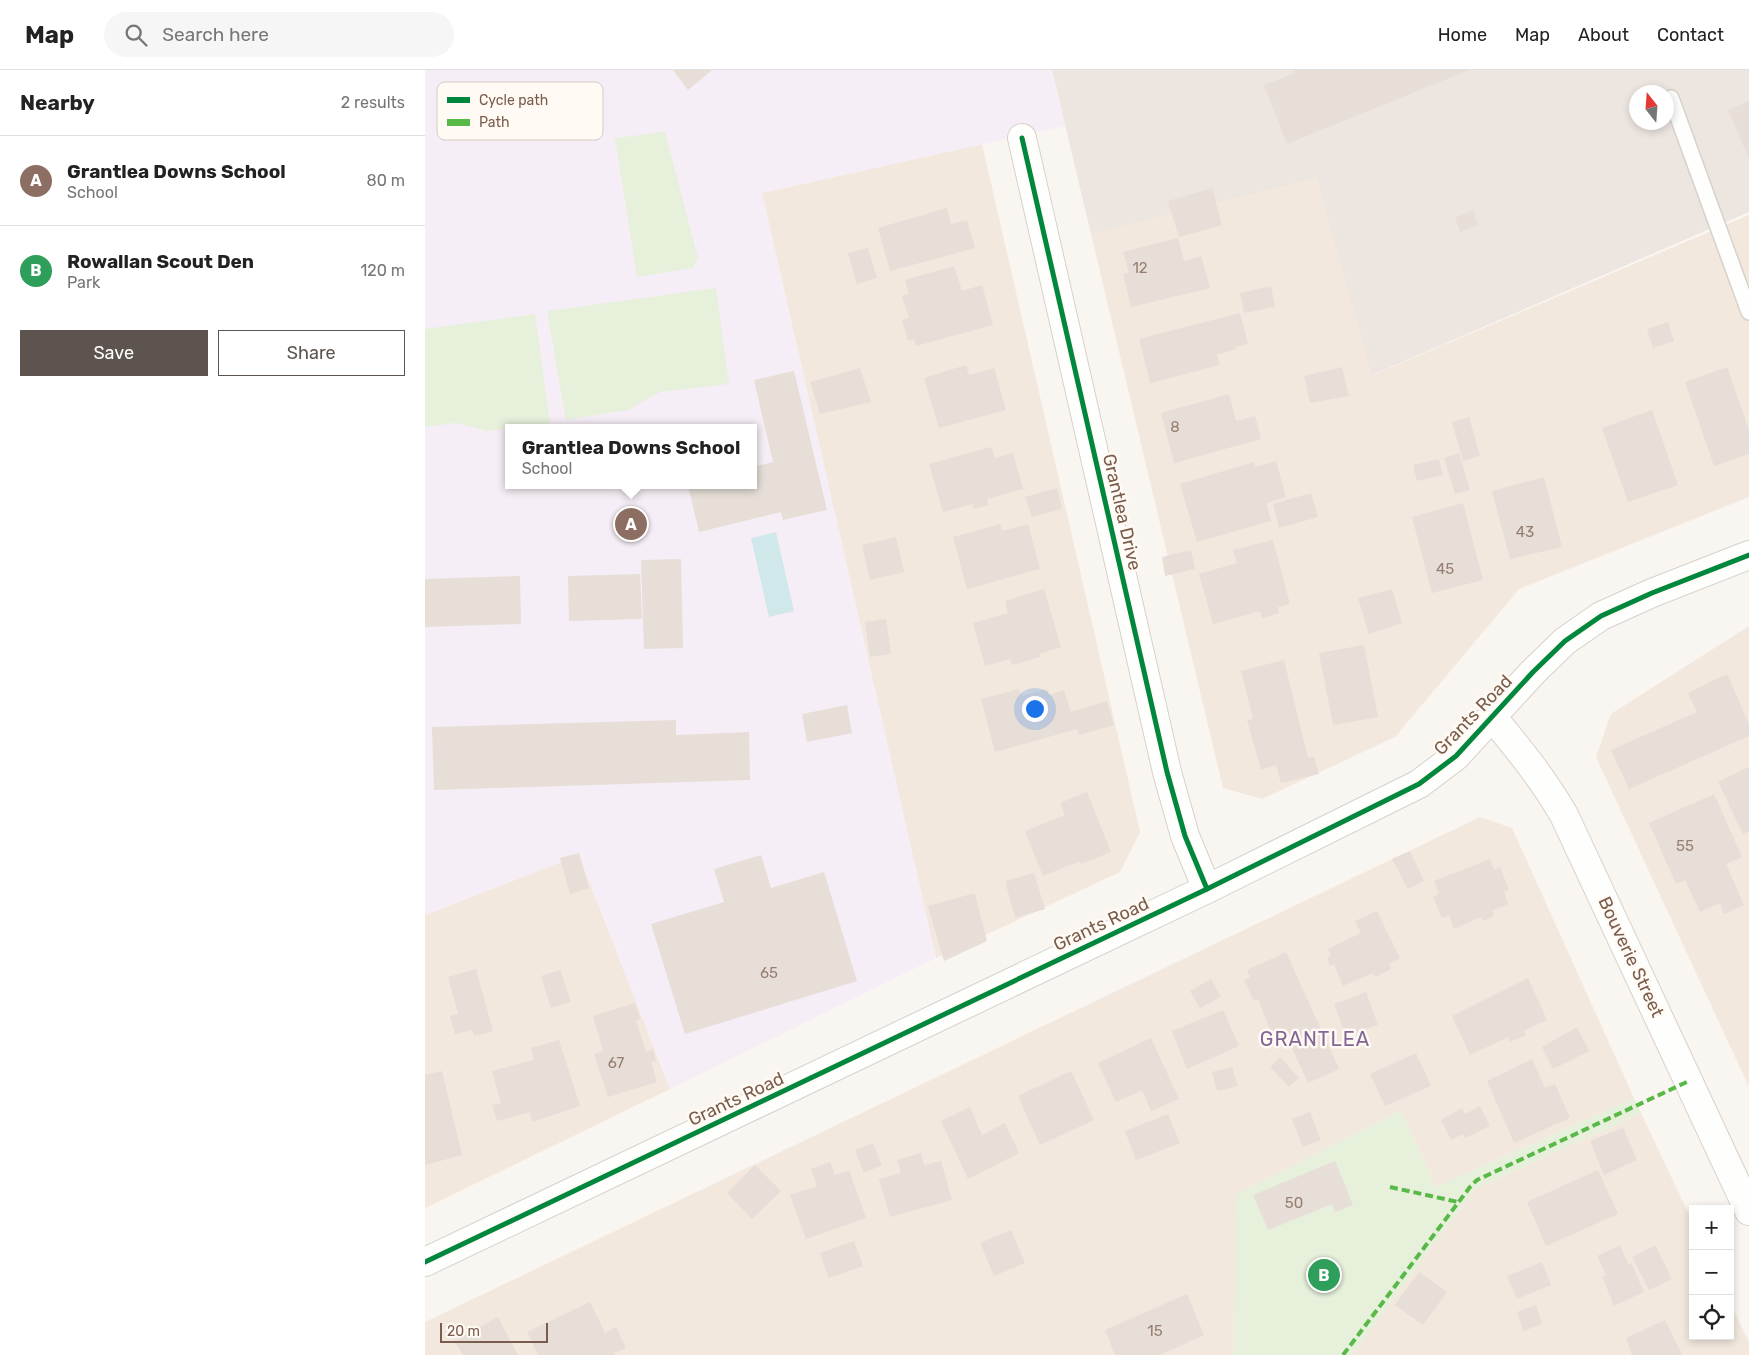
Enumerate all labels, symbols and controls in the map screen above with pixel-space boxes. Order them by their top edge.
search box [104,12,454,57]
text: Map [25,21,74,49]
icon: search [122,21,150,49]
text: Search here [162,23,269,46]
text: Home [1438,24,1487,46]
text: Map [1515,24,1550,46]
text: About [1578,24,1629,46]
text: Contact [1657,24,1724,46]
legend [437,82,603,140]
north arrow [1629,85,1674,130]
text: Nearby [20,90,95,115]
text: Cycle path [479,92,548,109]
text: 2 results [341,93,405,112]
text: Path [479,114,510,131]
text: Grantlea Downs School [67,160,286,183]
text: A [30,171,42,190]
text: 80 m [367,171,405,190]
text: School [67,183,118,202]
text: Rowallan Scout Den [67,250,254,273]
house number: 12 [1132,259,1148,277]
text: B [30,261,42,280]
text: 120 m [360,261,405,280]
text: Park [67,273,100,292]
button: Save [20,330,208,376]
button: Share [218,330,405,376]
house number: 8 [1170,418,1180,436]
popup [505,424,757,489]
text: Grantlea Downs School [522,436,740,459]
street label: Grantlea Drive [1098,452,1146,572]
text: School [522,459,572,478]
pin: A [615,505,647,543]
house number: 43 [1516,523,1534,541]
house number: 45 [1436,560,1454,578]
street label: Grants Road [1429,670,1517,760]
your location [1022,696,1048,722]
house number: 55 [1676,837,1694,855]
street label: Grants Road [1050,892,1152,956]
street label: Bouverie Street [1593,893,1669,1021]
house number: 65 [760,964,778,982]
district label: GRANTLEA [1260,1027,1370,1051]
house number: 67 [608,1054,624,1072]
street label: Grants Road [685,1067,787,1131]
house number: 50 [1285,1194,1303,1212]
map controls [1689,1205,1734,1340]
button: + [1689,1205,1734,1250]
button: − [1689,1250,1734,1295]
pin: B [1308,1256,1340,1294]
button: locate [1689,1295,1734,1340]
scale bar [440,1320,547,1343]
house number: 15 [1147,1322,1163,1340]
text: 20 m [447,1323,480,1340]

